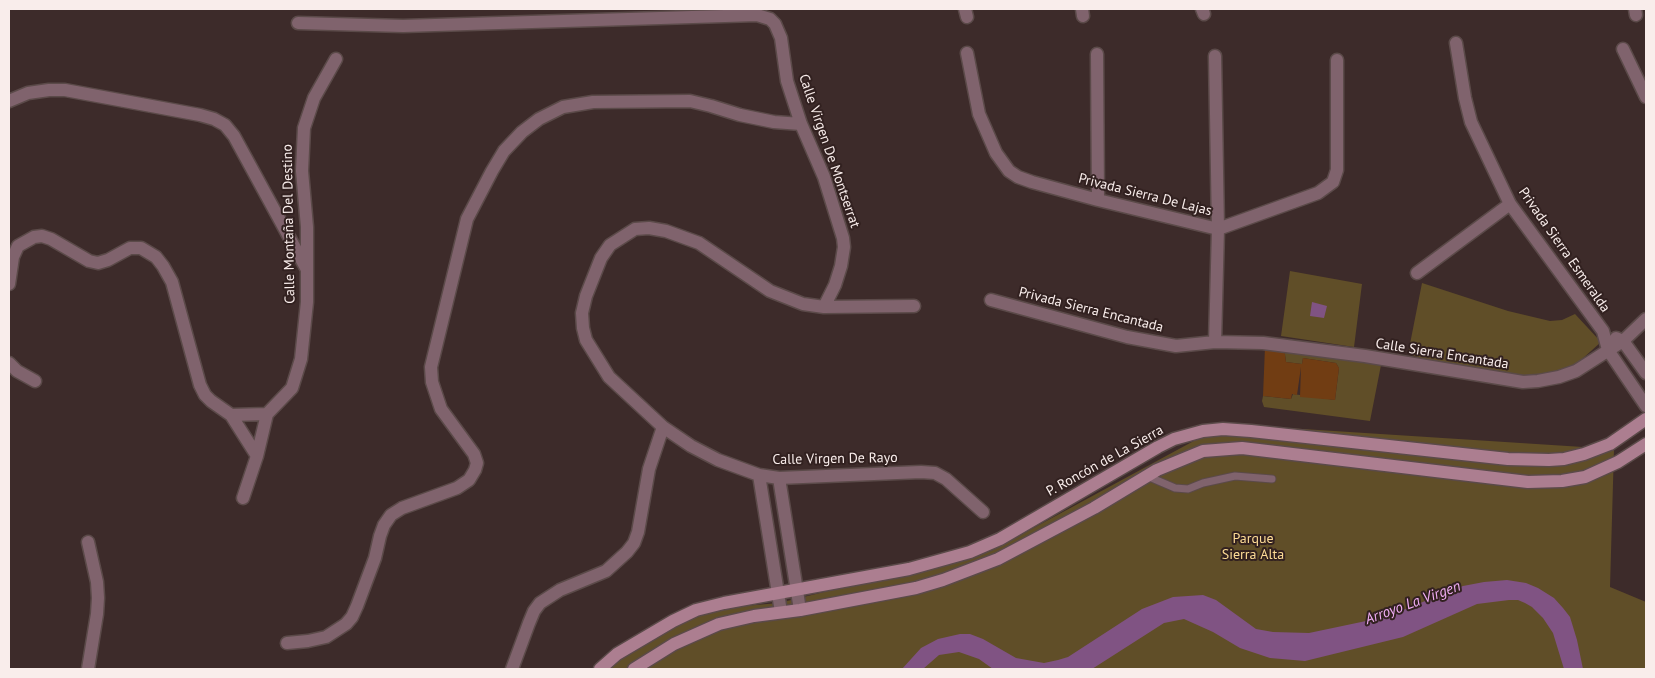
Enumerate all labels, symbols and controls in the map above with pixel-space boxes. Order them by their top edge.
street label: Calle Virgen De Montserrat [795,72,863,230]
street label: Calle Montaña Del Destino [279,144,299,304]
street label: Privada Sierra De Lajas [1077,170,1213,220]
street label: Privada Sierra Esmeralda [1515,184,1613,316]
street label: Privada Sierra Encantada [1017,284,1165,336]
street label: Calle Sierra Encantada [1374,335,1510,373]
street label: P. Roncón de La Sierra [1044,422,1166,500]
street label: Calle Virgen De Rayo [772,450,898,468]
park label: Parque Sierra Alta [1222,531,1284,564]
water label: Arroyo La Virgen [1363,577,1463,629]

